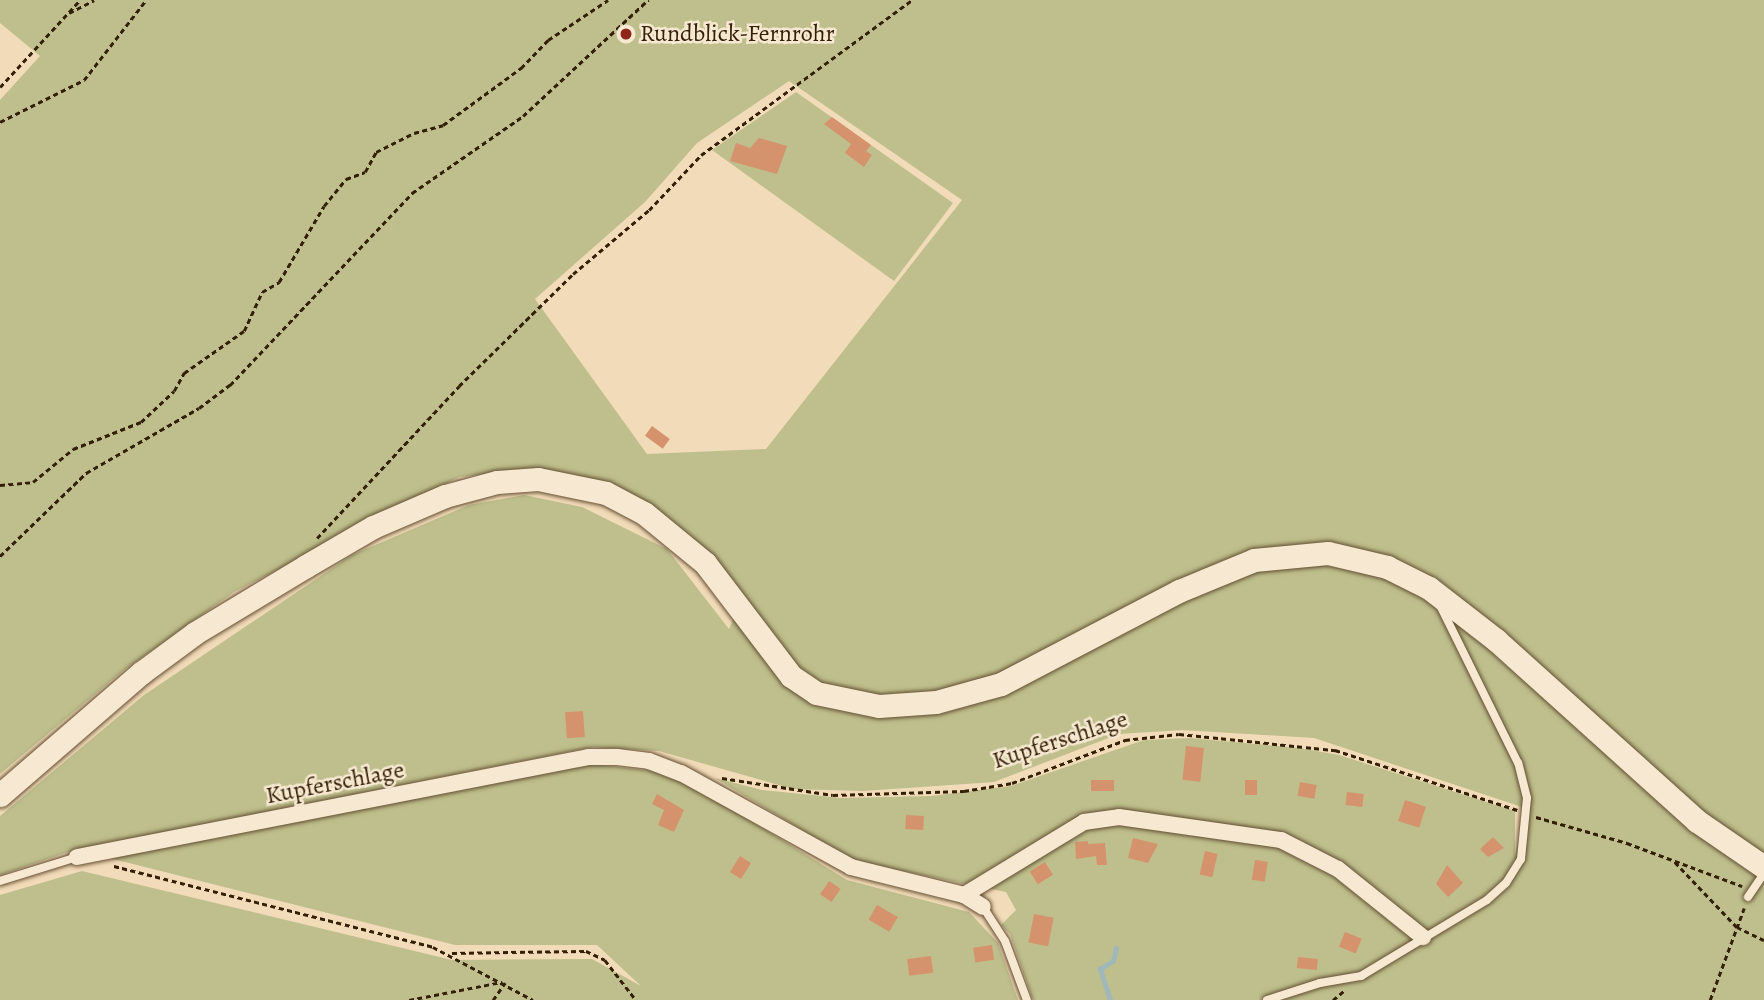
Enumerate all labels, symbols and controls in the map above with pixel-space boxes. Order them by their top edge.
place label: Rundblick-Fernrohr [640,20,835,48]
marker: Rundblick-Fernrohr [618,26,634,42]
street label: Kupferschlage [989,705,1131,775]
street label: Kupferschlage [263,755,407,811]

